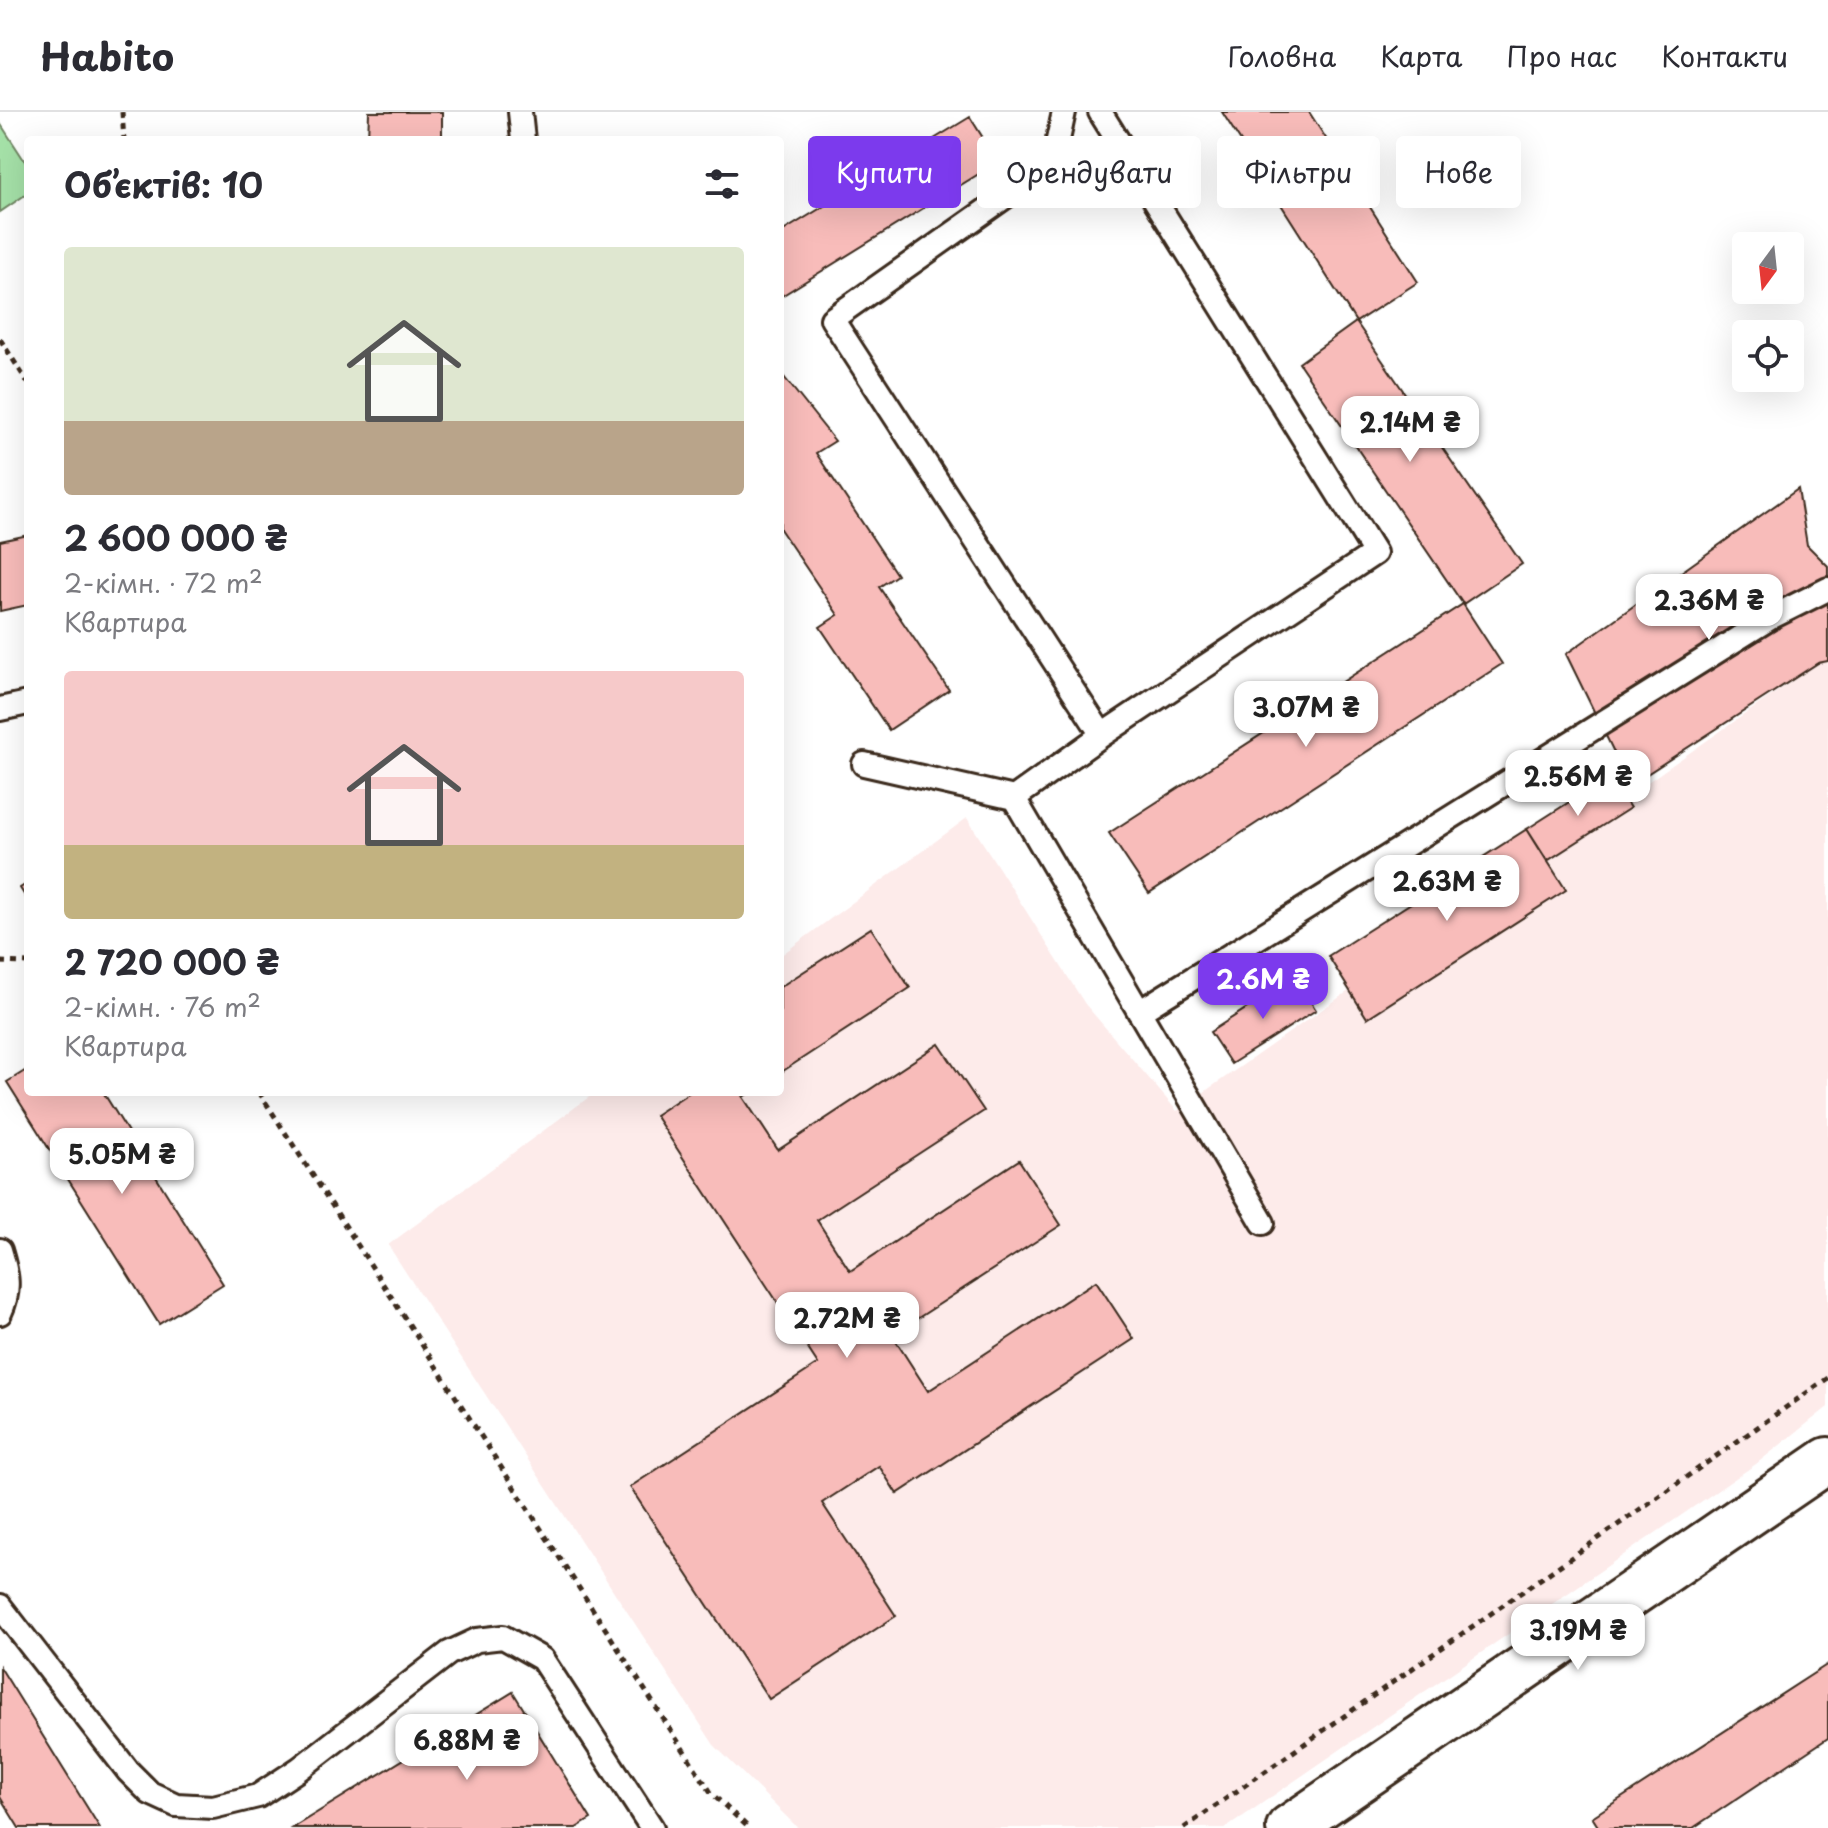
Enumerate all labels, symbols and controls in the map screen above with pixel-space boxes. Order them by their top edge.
text: Habito [40,27,174,84]
text: Головна [1227,34,1336,77]
text: Карта [1380,34,1462,77]
text: Про нас [1506,34,1617,77]
text: Контакти [1661,34,1788,77]
chip: Купити [808,136,961,208]
chip: Орендувати [977,136,1201,208]
chip: Фільтри [1217,136,1380,208]
chip: Нове [1396,136,1521,208]
text: Об’єктів: 10 [64,158,263,210]
icon: filters [700,162,744,206]
north arrow [1732,232,1804,304]
map controls [1732,232,1804,392]
icon: home [332,299,476,443]
button: locate [1732,320,1804,392]
pin: 2.14M ₴ [1336,396,1484,464]
text: 2.14M ₴ [1359,402,1461,441]
text: 2 600 000 ₴ [64,511,288,563]
text: 2-кімн. · 72 m² [64,563,263,602]
pin: 2.36M ₴ [1635,574,1783,642]
text: 2.36M ₴ [1654,580,1764,619]
text: Квартира [64,602,187,641]
pin: 3.07M ₴ [1232,681,1380,749]
text: 3.07M ₴ [1252,687,1360,726]
icon: home [332,723,476,867]
pin: 2.56M ₴ [1504,750,1652,818]
text: 2.56M ₴ [1523,756,1633,795]
pin: 2.63M ₴ [1373,855,1521,923]
text: 2.63M ₴ [1392,861,1502,900]
text: 2 720 000 ₴ [64,935,280,987]
pin: 2.6M ₴ [1198,953,1328,1021]
text: 2.6M ₴ [1216,959,1310,998]
text: 2-кімн. · 76 m² [64,987,261,1026]
text: Квартира [64,1026,187,1065]
pin: 5.05M ₴ [48,1128,196,1196]
text: 5.05M ₴ [68,1134,176,1173]
pin: 2.72M ₴ [773,1292,921,1360]
text: 2.72M ₴ [793,1298,901,1337]
pin: 3.19M ₴ [1504,1604,1652,1672]
text: 3.19M ₴ [1529,1610,1627,1649]
pin: 6.88M ₴ [393,1714,541,1782]
text: 6.88M ₴ [413,1720,521,1759]

